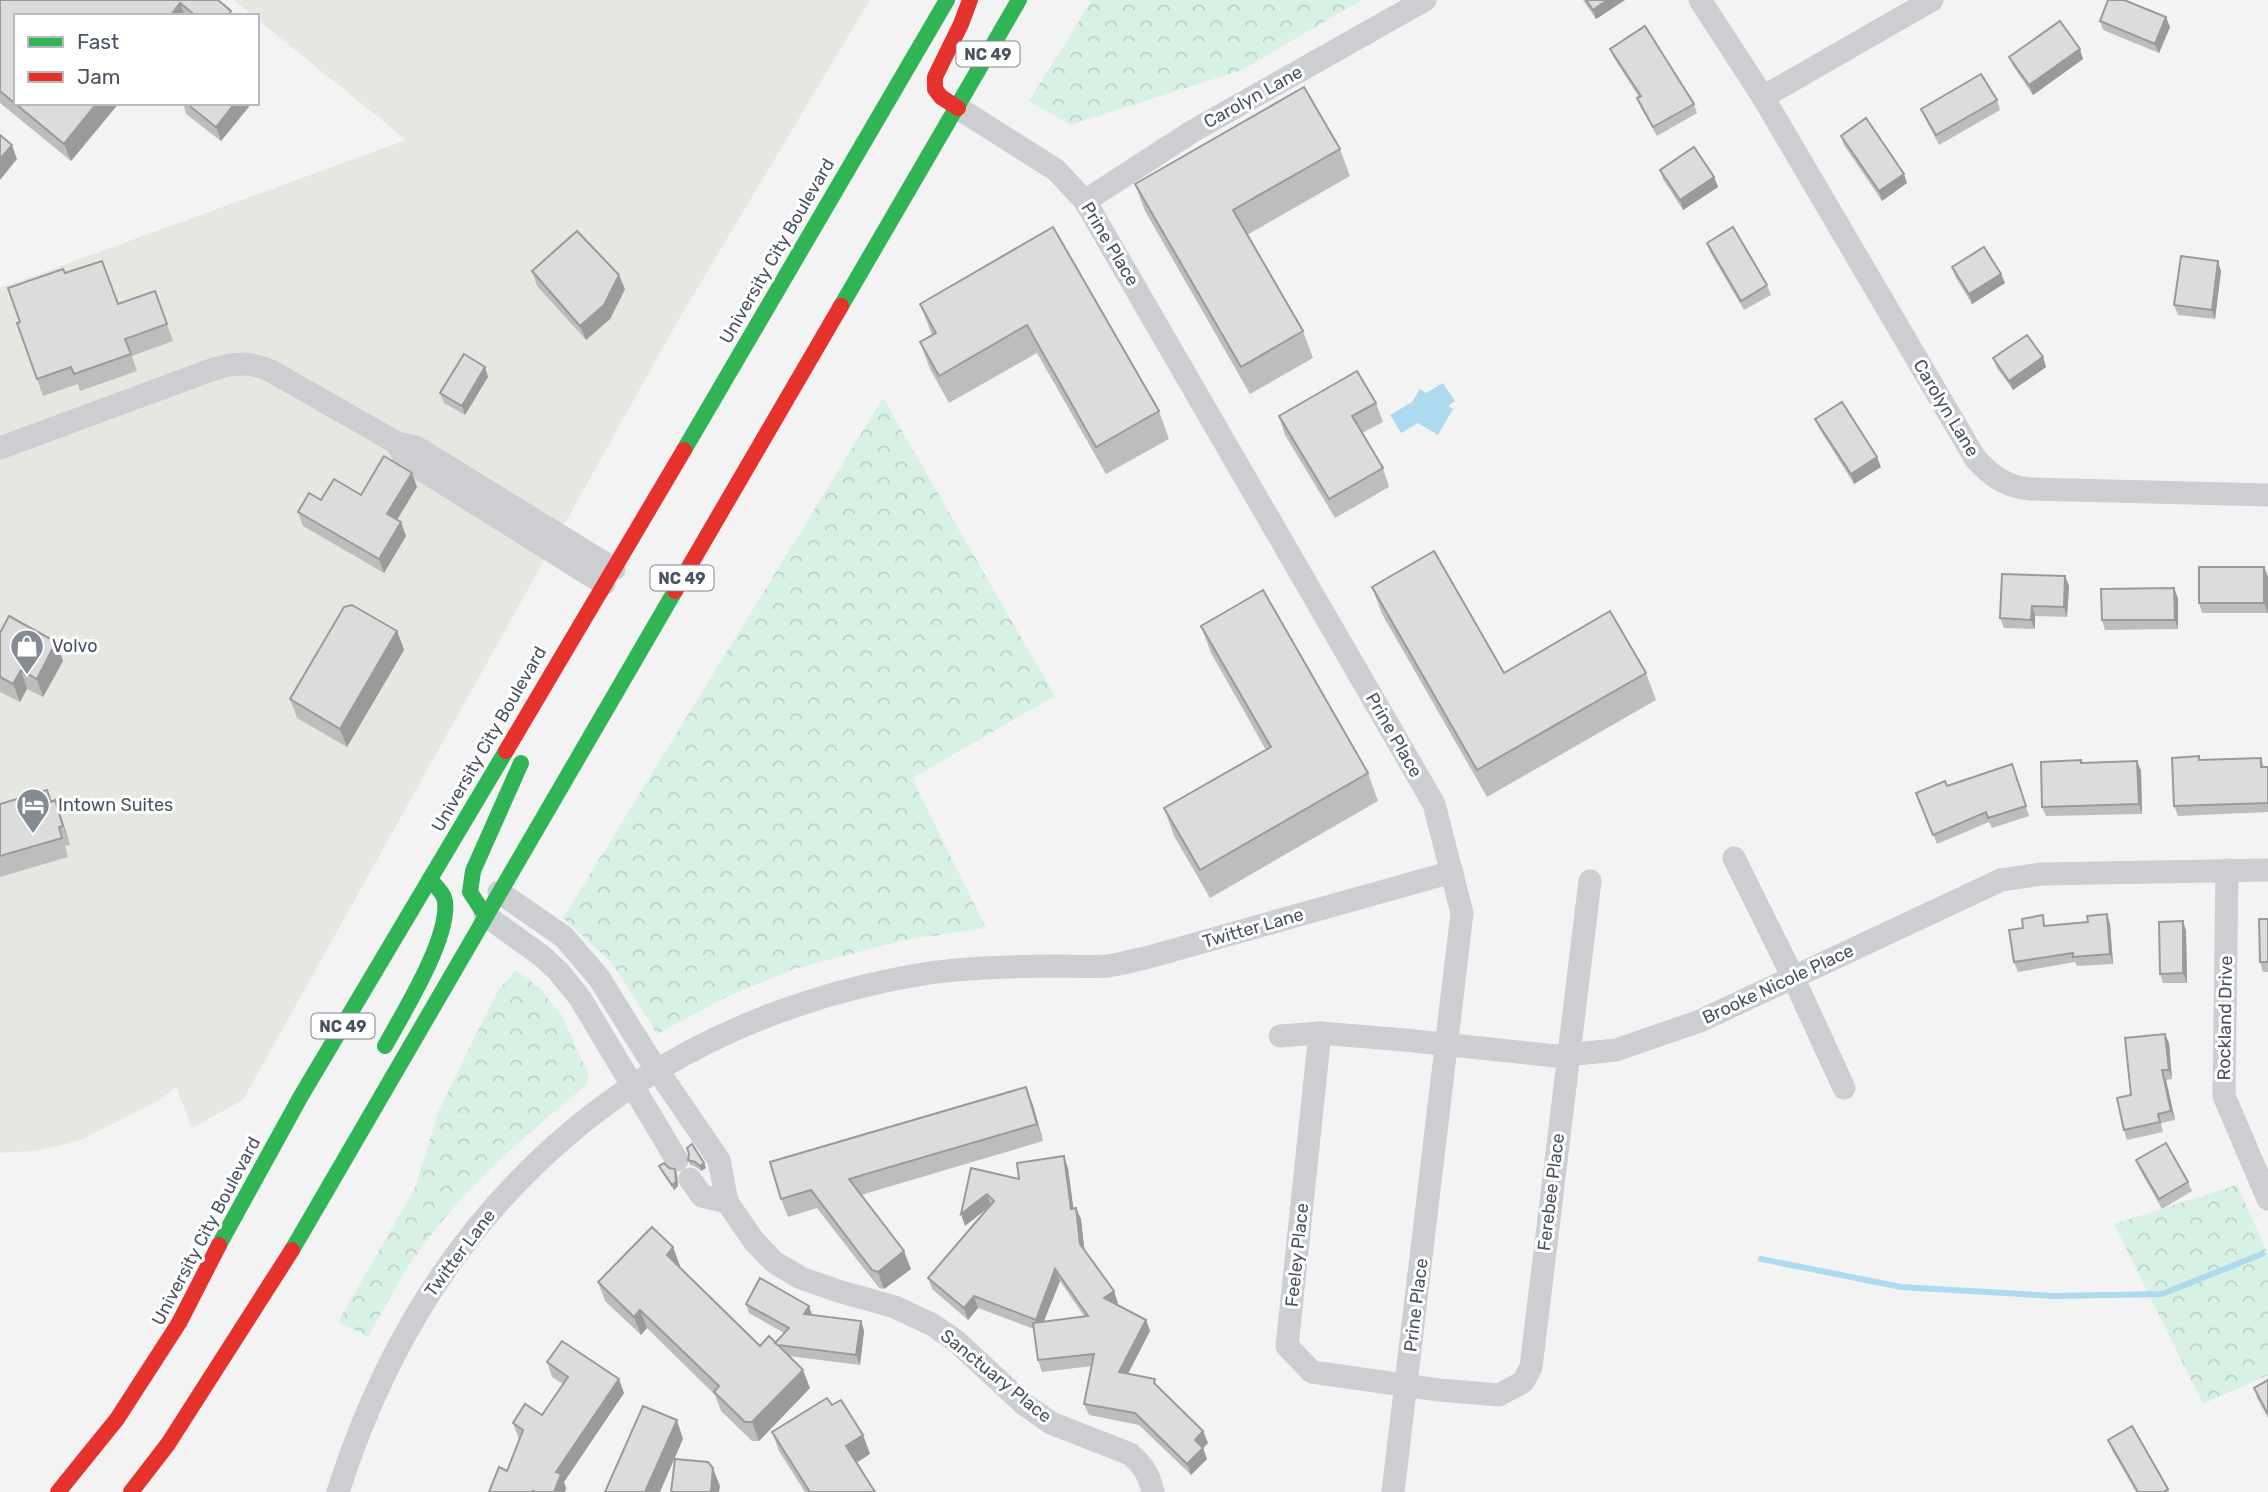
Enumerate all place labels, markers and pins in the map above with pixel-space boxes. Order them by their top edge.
shop icon: Volvo [8,627,46,676]
place label: Volvo [52,635,98,657]
hotel icon: Intown Suites [14,786,52,835]
place label: Intown Suites [58,794,173,816]

